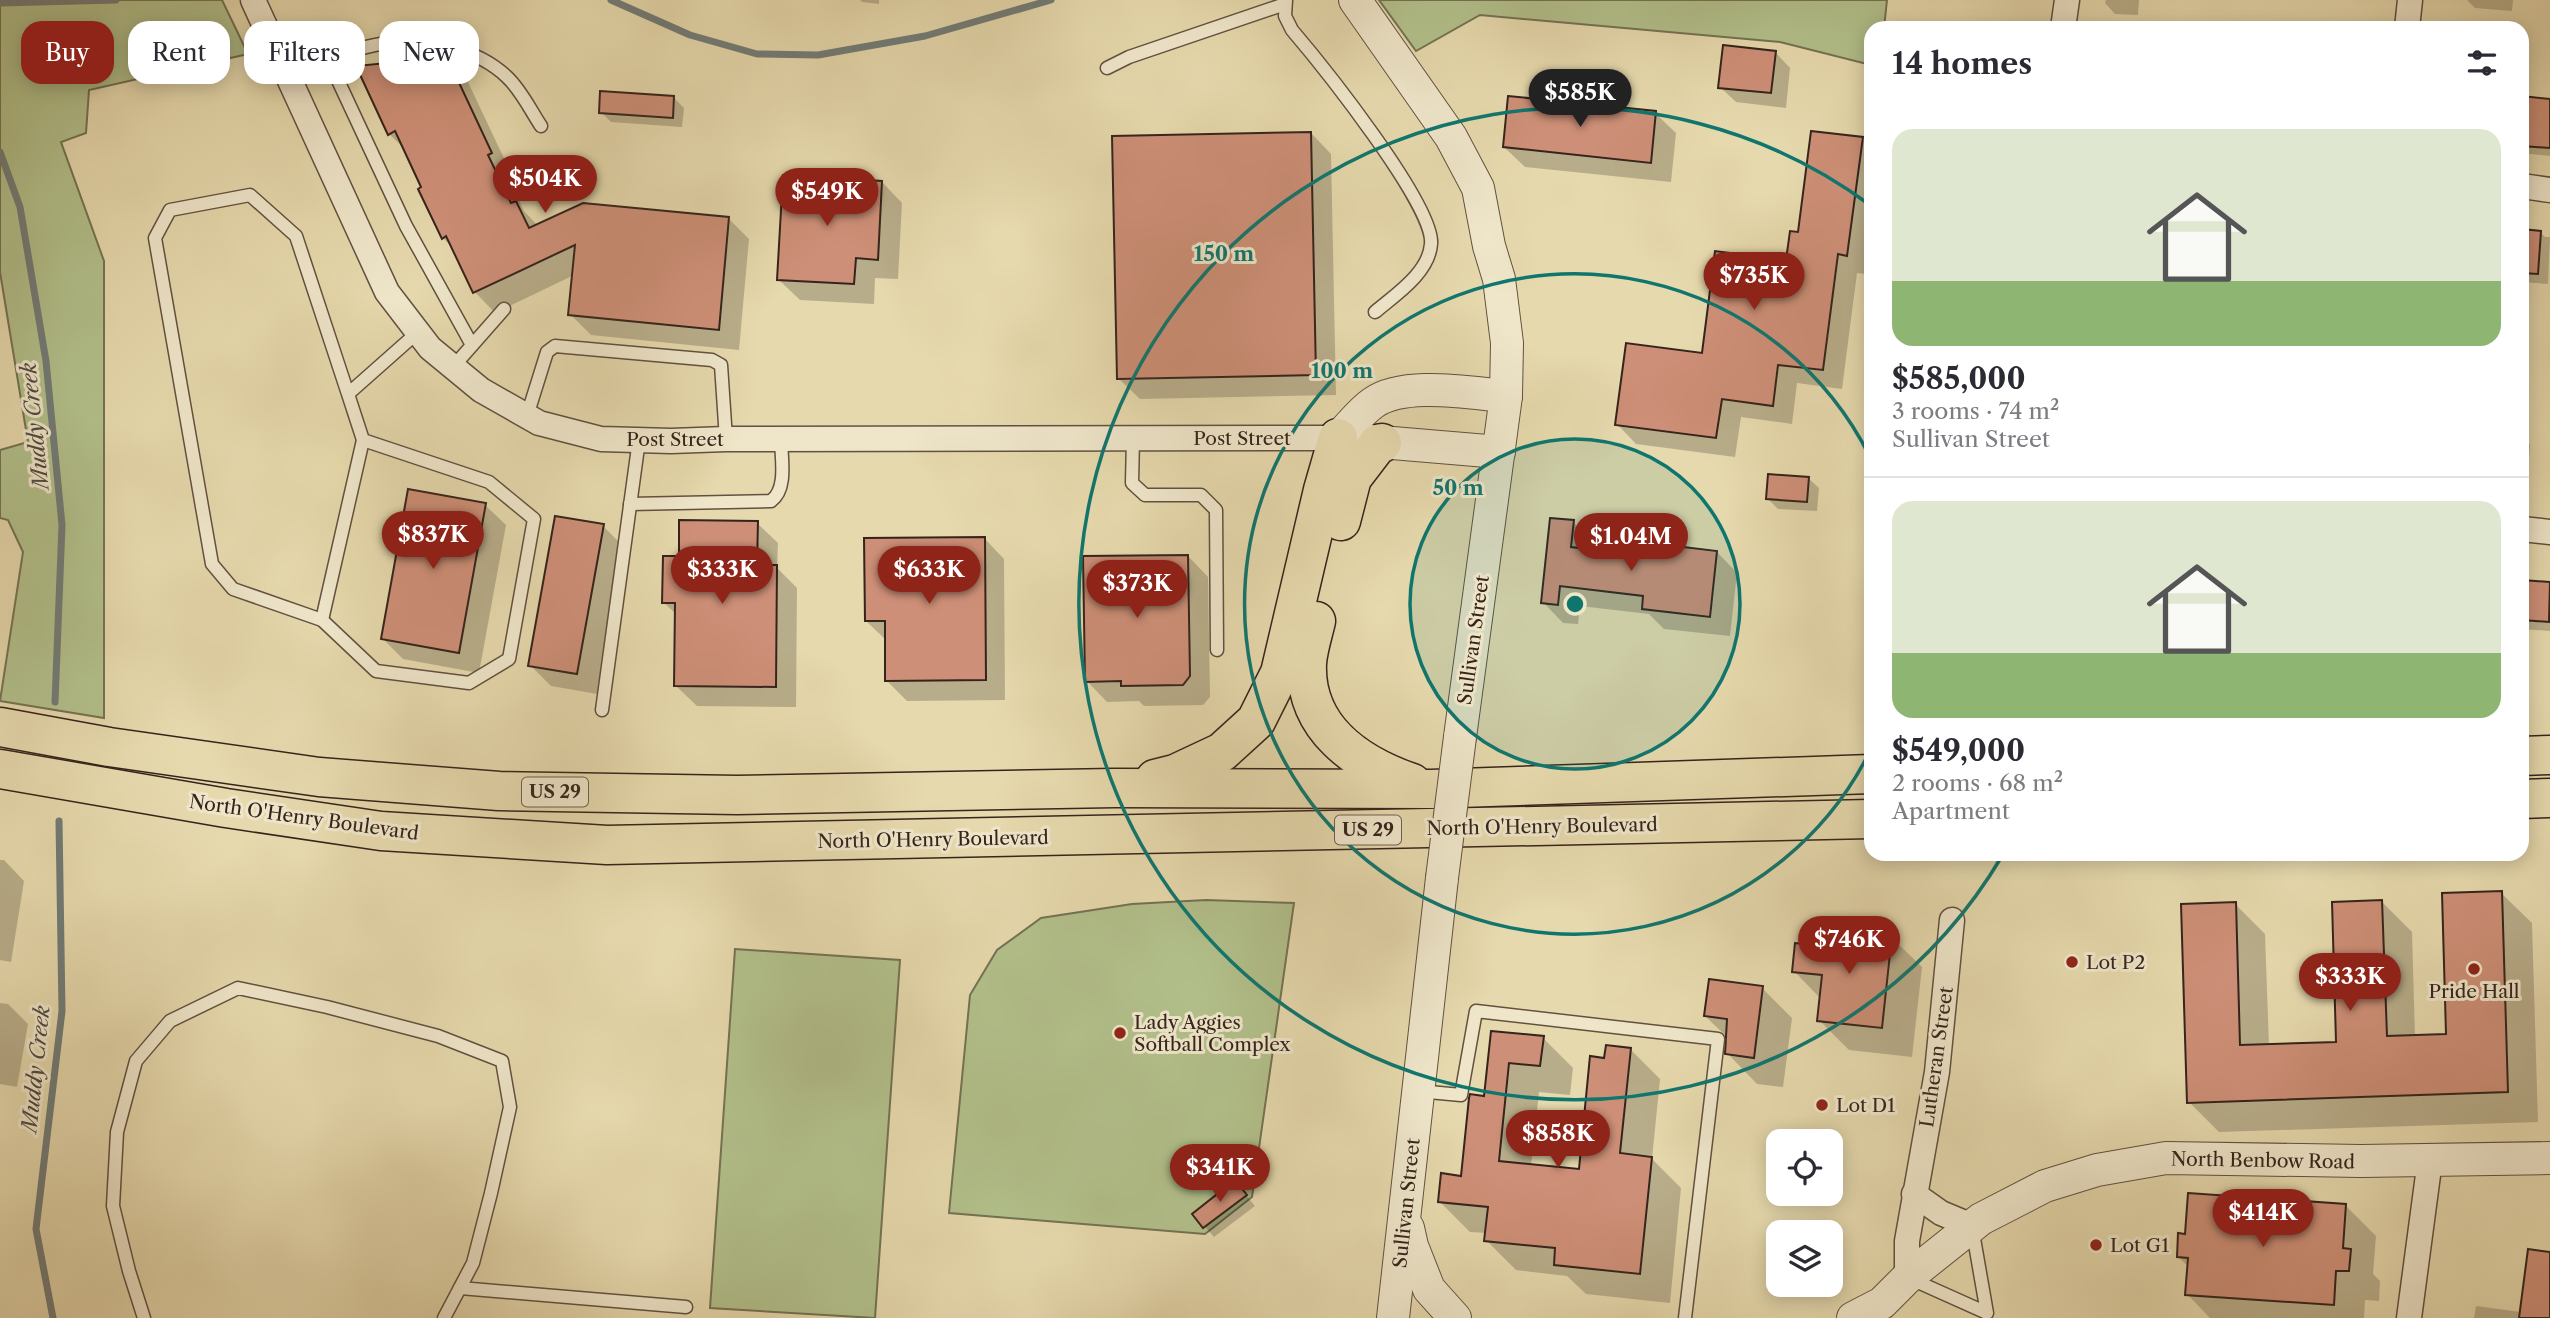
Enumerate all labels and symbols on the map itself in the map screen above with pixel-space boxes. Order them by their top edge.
pin: $585K [1531,69,1629,129]
pin: $504K [496,156,594,215]
pin: $549K [778,168,876,228]
text: 150 m [1194,241,1254,266]
pin: $735K [1705,252,1803,312]
text: 100 m [1311,358,1373,383]
water label: Muddy Creek [15,361,54,494]
street label: Post Street [1193,427,1291,450]
street label: Post Street [626,428,724,451]
text: 50 m [1432,475,1484,500]
pin: $837K [384,512,482,571]
pin: $1.04M [1574,514,1688,573]
pin: $333K [673,546,771,606]
pin: $633K [880,546,978,606]
pin: $373K [1088,560,1186,620]
street label: Sullivan Street [1453,574,1494,706]
centre of rings [1563,592,1587,616]
road number: US 29 [522,778,588,806]
street label: North O'Henry Boulevard [188,790,421,845]
street label: North O'Henry Boulevard [1426,813,1658,840]
road number: US 29 [1335,816,1401,844]
street label: North O'Henry Boulevard [817,826,1049,853]
pin: $746K [1800,916,1898,976]
place label: Lot P2 [2086,951,2145,974]
marker: Lot P2 [2064,954,2080,970]
pin: $333K [2301,954,2399,1013]
marker: Pride Hall [2466,961,2482,977]
place label: Pride Hall [2428,980,2520,1003]
street label: Lutheran Street [1915,985,1958,1129]
water label: Muddy Creek [16,1004,55,1137]
place label: Lady Aggies Softball Complex [1134,1011,1291,1056]
marker: Lady Aggies Softball Complex [1112,1025,1128,1041]
place label: Lot D1 [1836,1094,1895,1117]
marker: Lot D1 [1814,1097,1830,1113]
pin: $858K [1509,1110,1607,1170]
street label: Sullivan Street [1388,1137,1425,1269]
pin: $341K [1171,1144,1269,1204]
street label: North Benbow Road [2171,1147,2356,1174]
pin: $414K [2214,1190,2312,1249]
place label: Lot G1 [2110,1234,2169,1257]
marker: Lot G1 [2088,1237,2104,1253]

